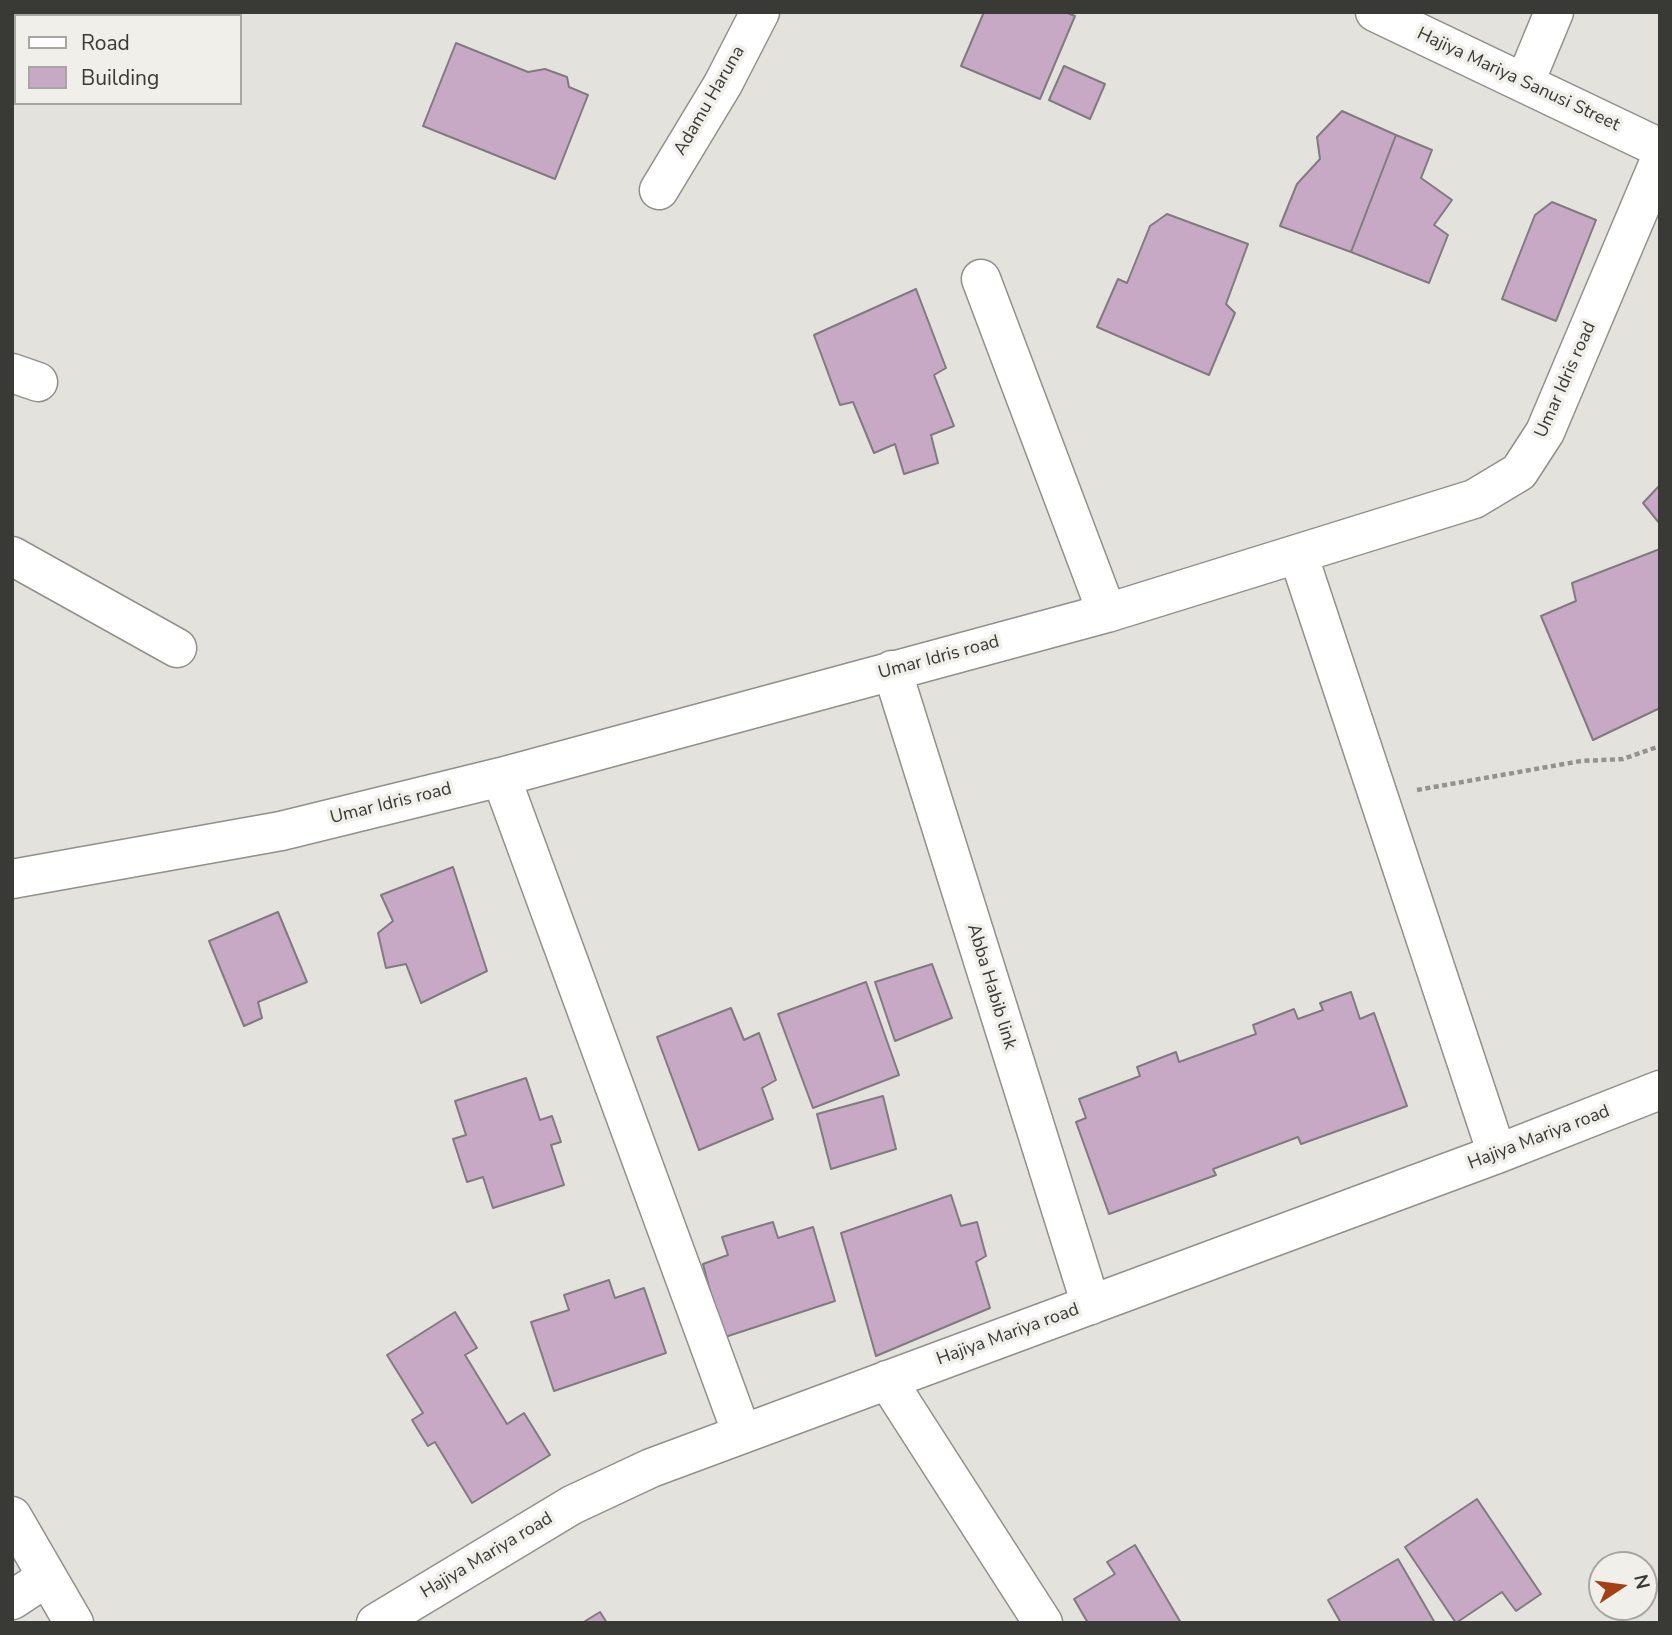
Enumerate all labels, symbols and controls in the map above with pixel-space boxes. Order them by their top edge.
legend [14,14,242,105]
street label: Hajiya Mariya Sanusi Street [1413,23,1623,137]
text: Road [81,29,130,57]
street label: Adamu Haruna [670,42,750,160]
text: Building [81,64,159,92]
street label: Umar Idris road [1531,319,1601,441]
street label: Umar Idris road [876,631,1002,685]
street label: Umar Idris road [328,778,454,830]
street label: Abba Habib link [962,922,1020,1052]
street label: Hajiya Mariya road [1465,1101,1613,1175]
street label: Hajiya Mariya road [934,1299,1082,1371]
street label: Hajiya Mariya road [417,1508,557,1604]
north arrow [1588,1551,1658,1621]
text: N [1627,1572,1656,1592]

